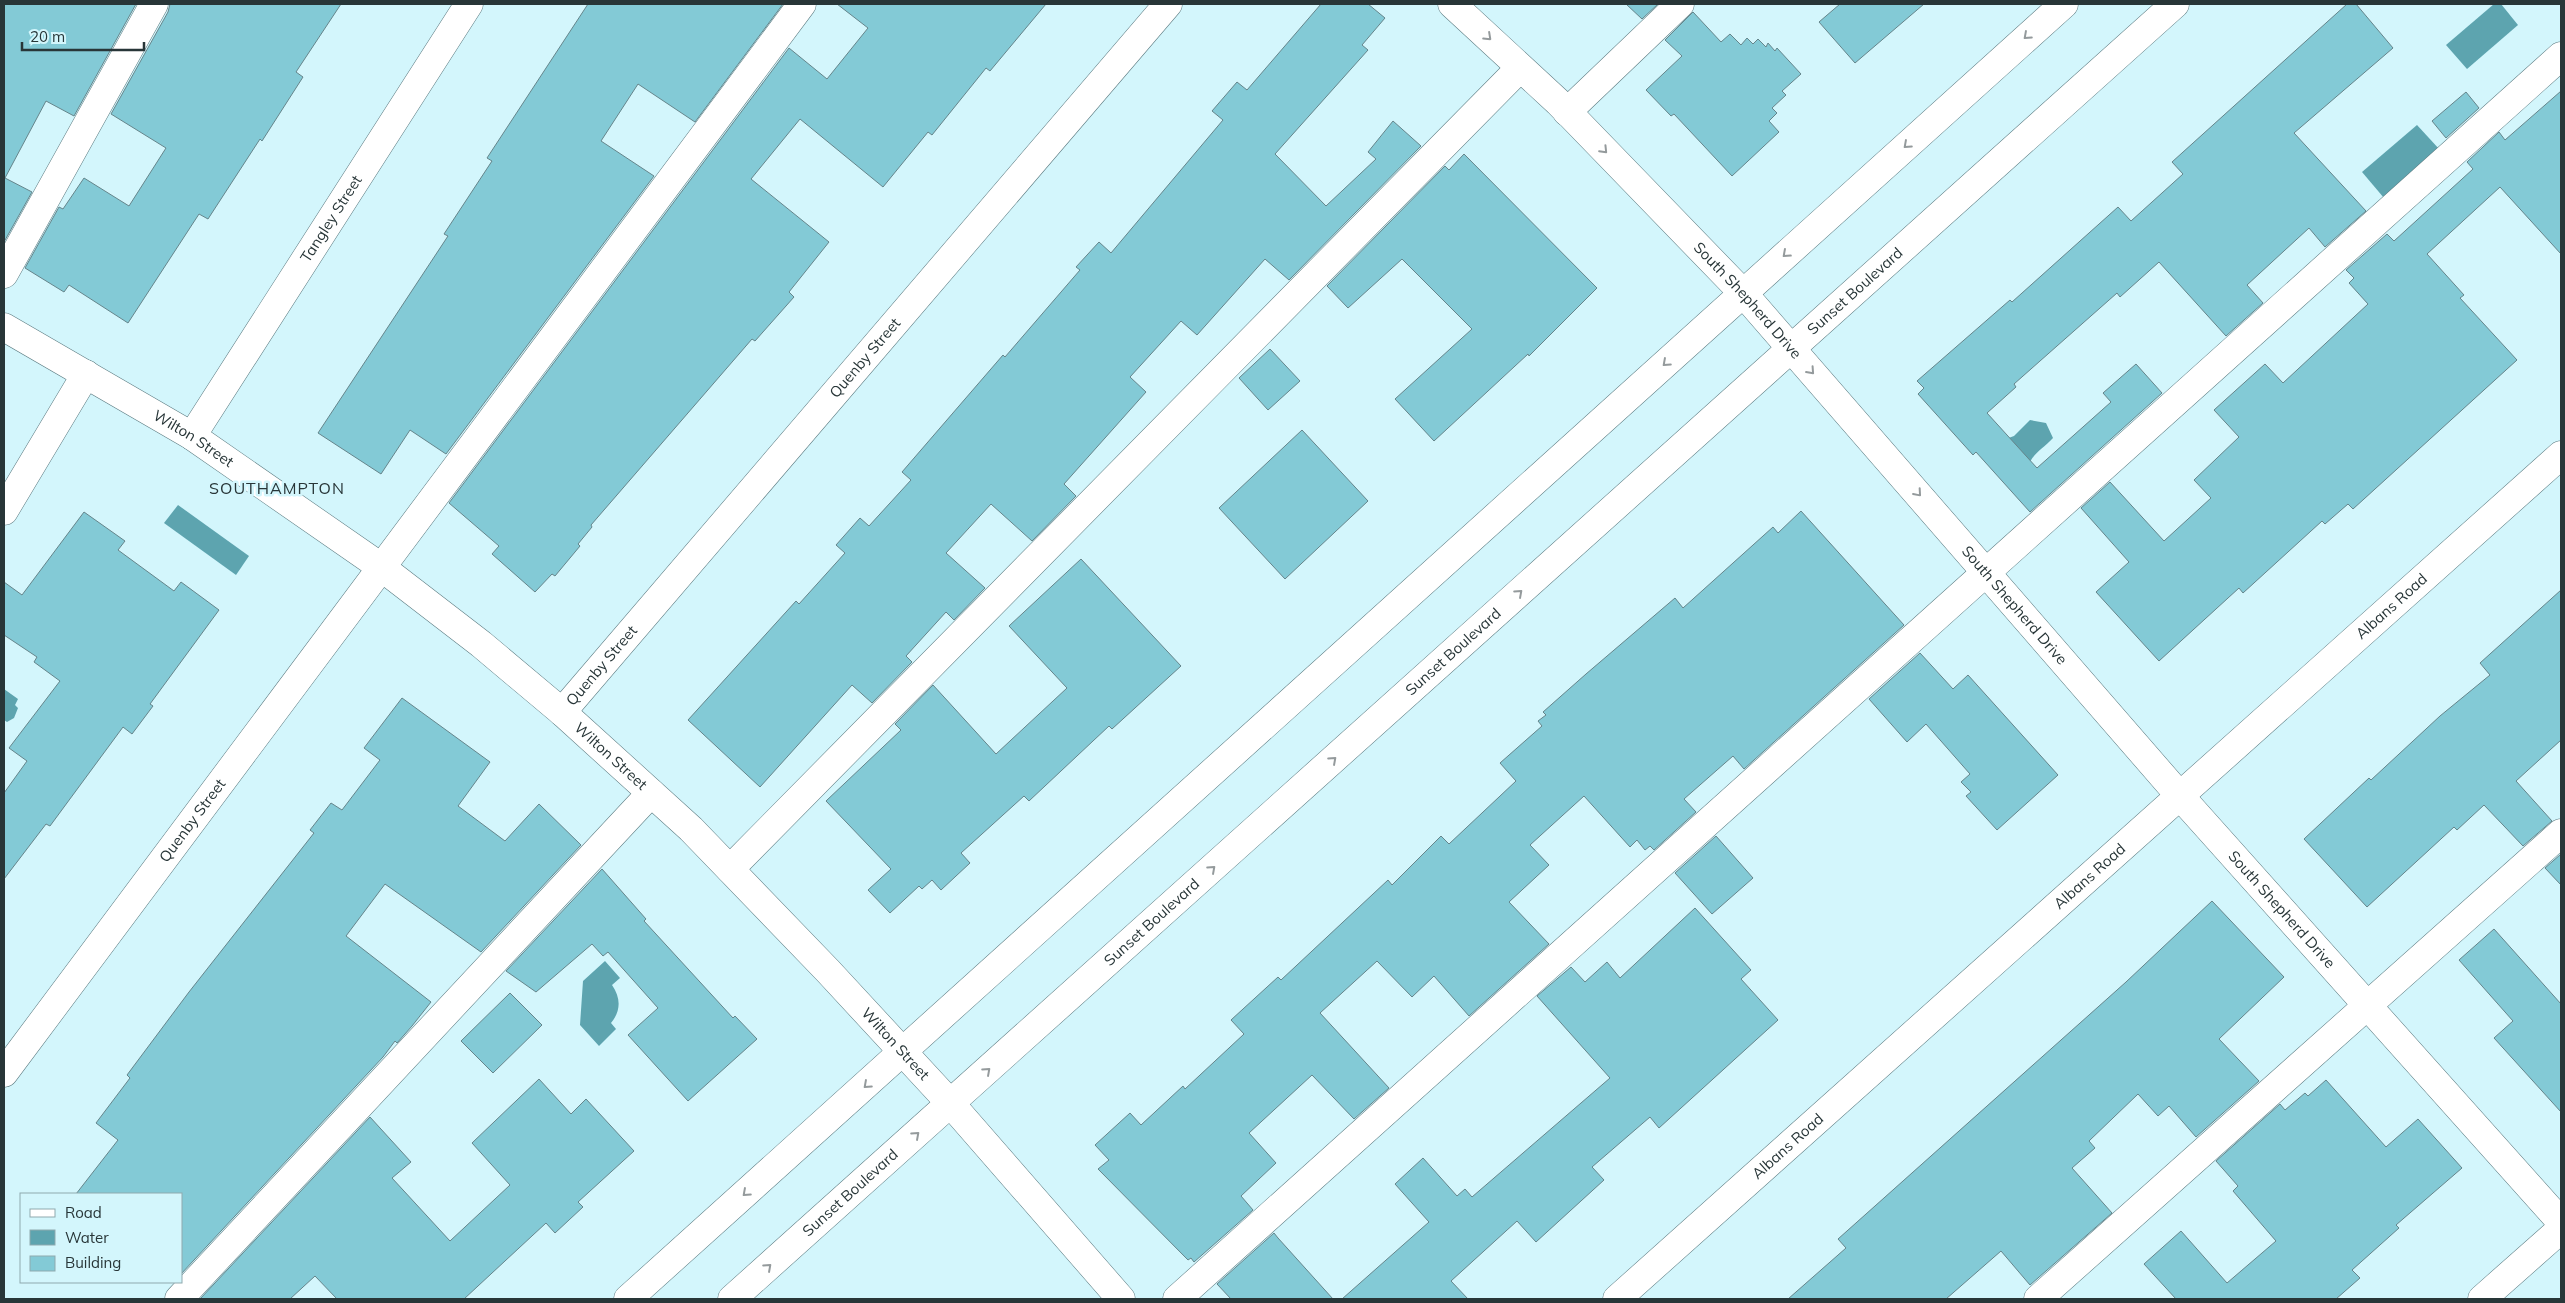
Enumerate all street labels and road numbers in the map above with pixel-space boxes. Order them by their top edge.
street label: Tangley Street [296,171,366,266]
street label: South Shepherd Drive [1690,238,1806,363]
street label: Sunset Boulevard [1803,243,1906,339]
street label: Quenby Street [825,314,904,402]
street label: Wilton Street [150,406,238,471]
street label: South Shepherd Drive [1958,542,2072,668]
street label: Albans Road [2351,569,2431,643]
street label: Sunset Boulevard [1401,604,1505,699]
street label: Quenby Street [562,621,641,709]
street label: Wilton Street [571,718,651,794]
street label: Quenby Street [155,775,229,866]
street label: Albans Road [2050,839,2129,913]
street label: South Shepherd Drive [2224,846,2340,972]
street label: Sunset Boulevard [1100,874,1203,970]
street label: Wilton Street [858,1003,934,1084]
street label: Albans Road [1748,1109,1827,1183]
street label: Sunset Boulevard [798,1145,902,1240]

